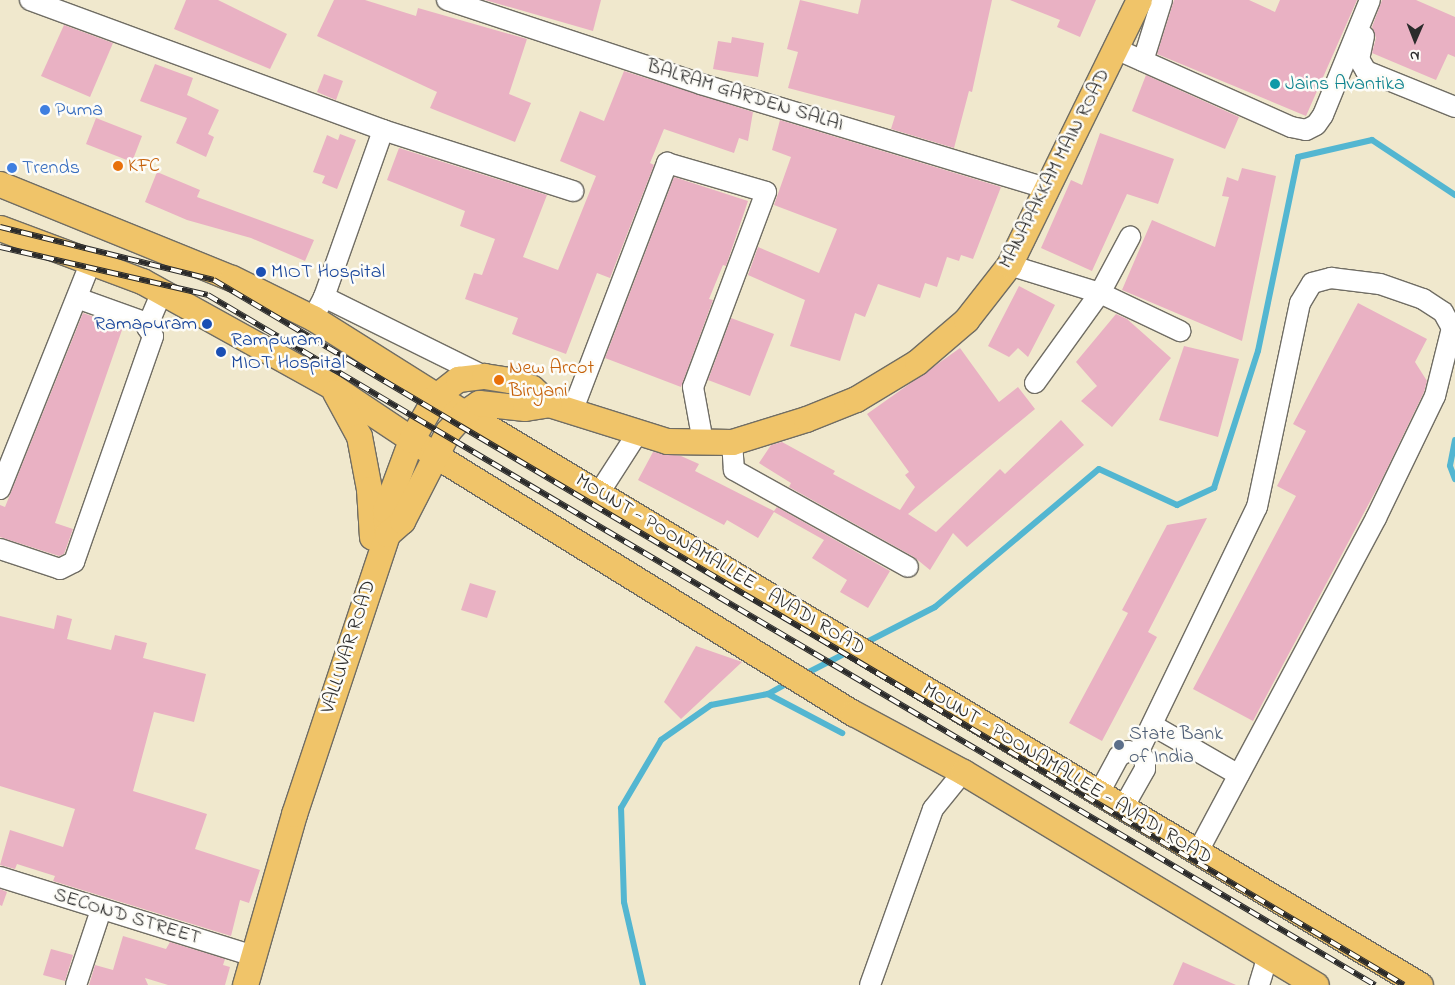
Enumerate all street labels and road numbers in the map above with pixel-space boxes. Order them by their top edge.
street label: BALRAM GARDEN SALAI [644,55,846,137]
street label: MANAPAKKAM MAIN ROAD [994,65,1116,273]
street label: MOUNT - POONAMALLEE - AVADI ROAD [571,469,869,661]
street label: VALLUVAR ROAD [316,578,382,716]
street label: MOUNT - POONAMALLEE - AVADI ROAD [918,678,1216,870]
street label: SECOND STREET [50,883,204,951]

